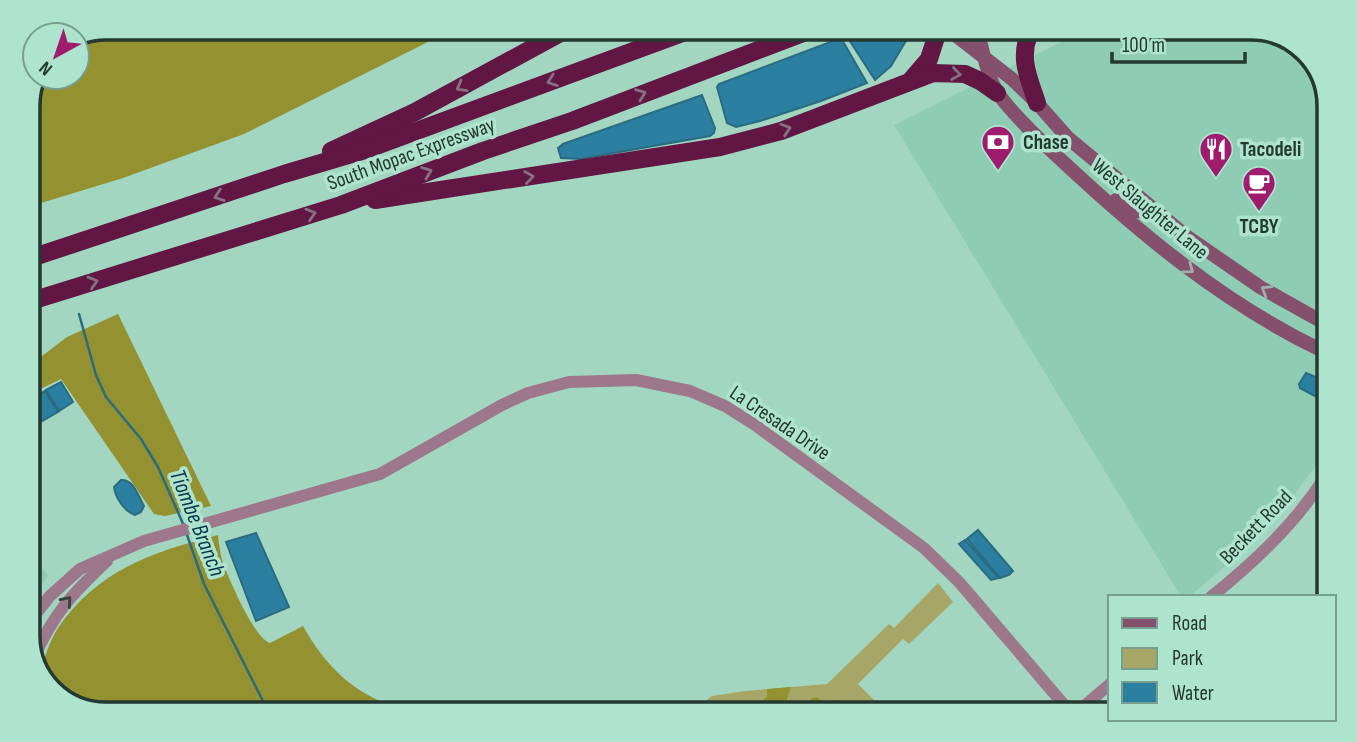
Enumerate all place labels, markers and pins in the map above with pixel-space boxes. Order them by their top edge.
bank icon: Chase [979,123,1017,172]
place label: Chase [1023,130,1069,155]
restaurant icon: Tacodeli [1197,130,1235,179]
place label: Tacodeli [1240,137,1301,162]
cafe icon: TCBY [1240,164,1278,213]
place label: TCBY [1240,214,1279,239]

